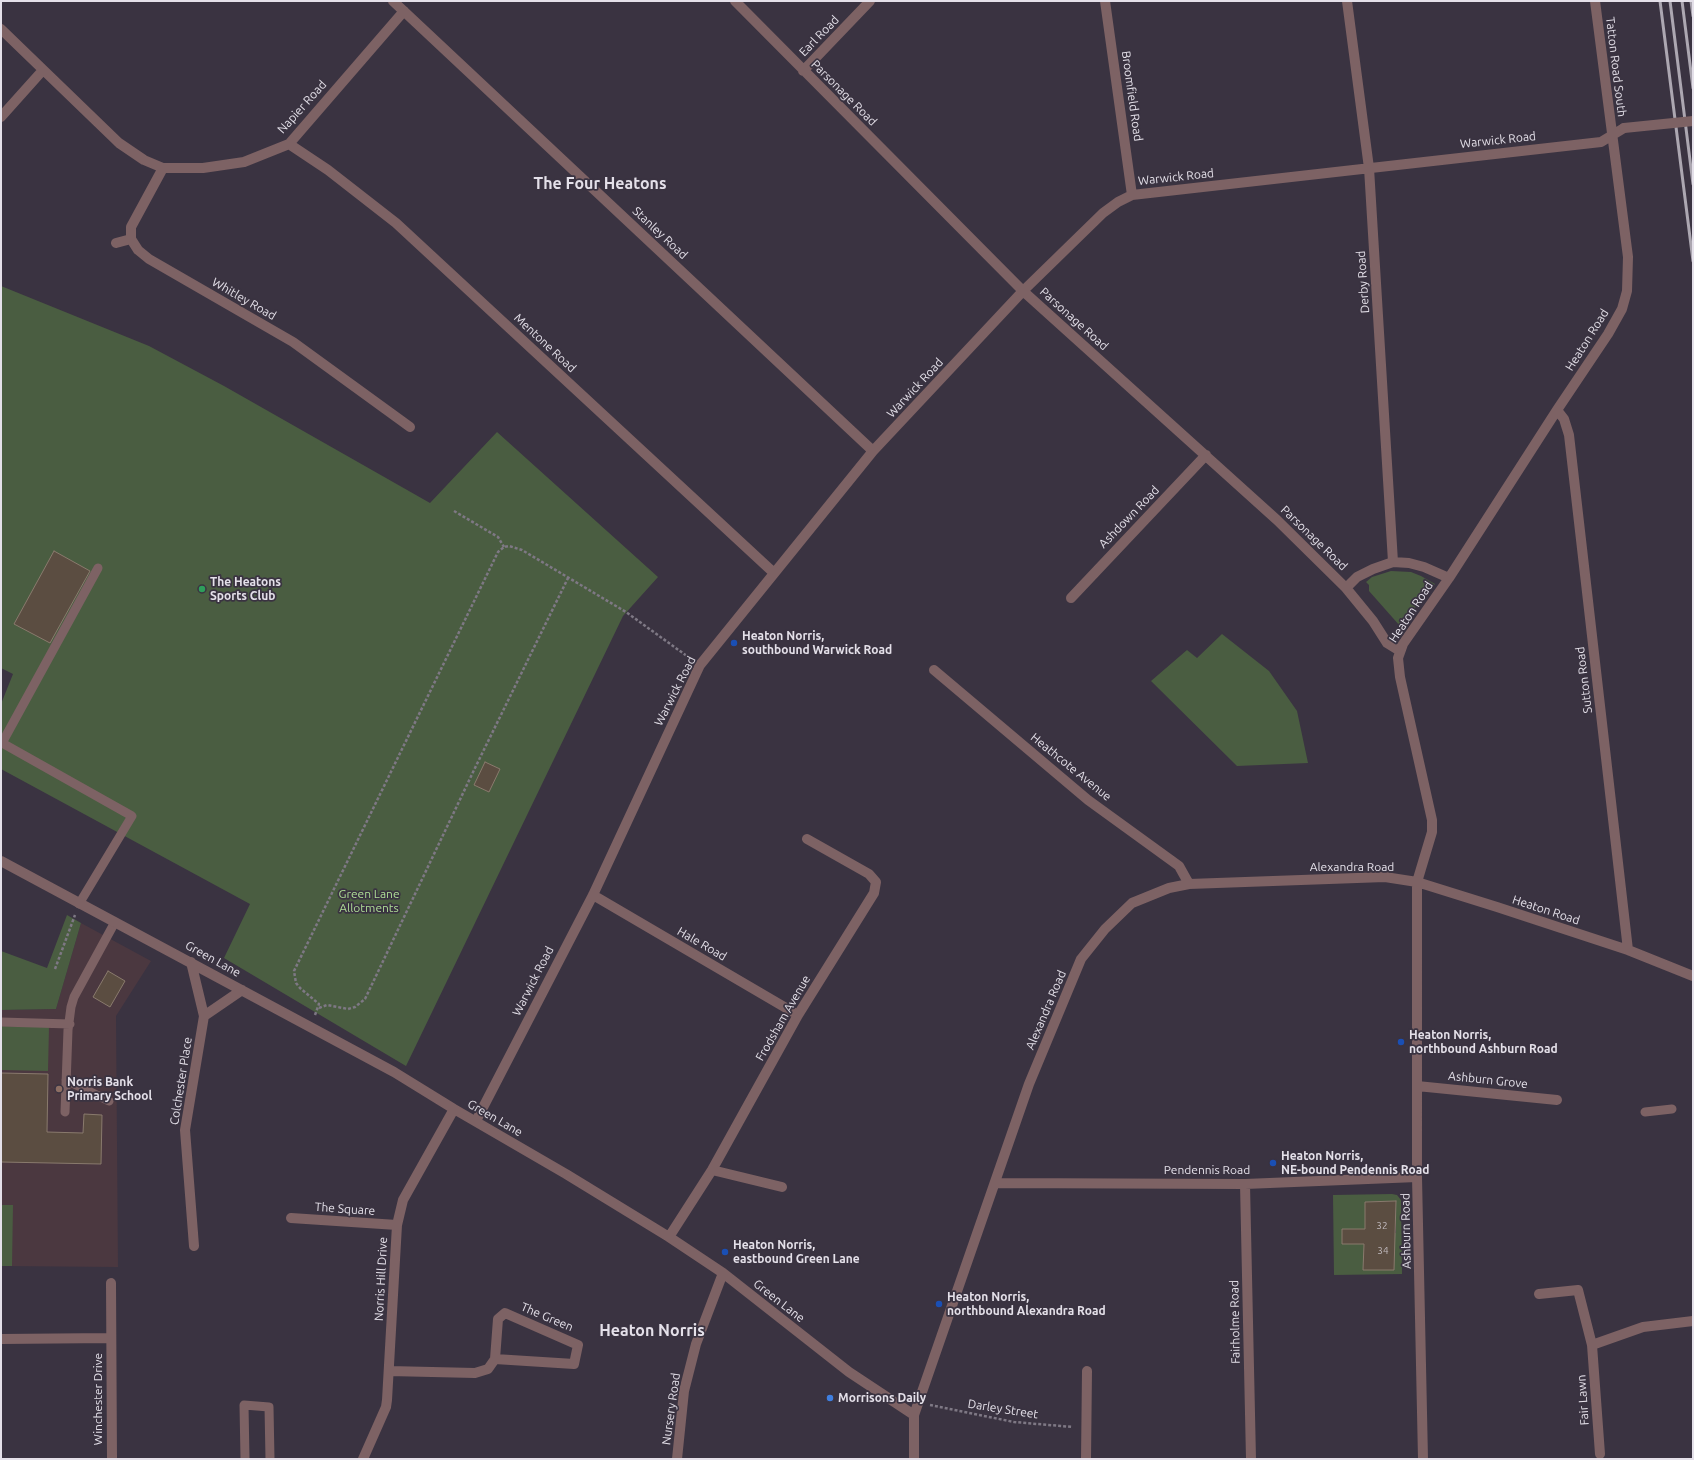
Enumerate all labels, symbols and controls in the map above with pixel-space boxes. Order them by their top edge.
street label: Earl Road [796,13,842,59]
street label: Tatton Road South [1603,16,1629,118]
street label: Broomfield Road [1119,50,1145,142]
street label: Parsonage Road [808,57,880,129]
street label: Napier Road [274,78,330,136]
street label: Warwick Road [1459,129,1537,151]
street label: Warwick Road [1137,166,1215,188]
district label: The Four Heatons [534,174,666,194]
street label: Stanley Road [630,204,690,262]
street label: Derby Road [1354,250,1372,314]
street label: Whitley Road [209,275,279,323]
street label: Parsonage Road [1037,285,1111,353]
street label: Heaton Road [1562,306,1612,374]
street label: Mentone Road [511,311,579,375]
street label: Warwick Road [884,355,946,421]
street label: Ashdown Road [1096,483,1162,551]
street label: Parsonage Road [1278,503,1350,573]
place label: The Heatons Sports Club [210,575,281,603]
street label: Heaton Road [1386,579,1436,645]
marker: The Heatons Sports Club [197,584,207,594]
place label: Heaton Norris, southbound Warwick Road [742,629,892,657]
marker: Heaton Norris, southbound Warwick Road [729,638,739,648]
street label: Sutton Road [1573,646,1595,714]
street label: Warwick Road [651,654,699,728]
street label: Heathcote Avenue [1028,730,1114,804]
street label: Alexandra Road [1310,860,1394,874]
park label: Green Lane Allotments [338,887,400,915]
street label: Heaton Road [1510,892,1582,928]
street label: Hale Road [675,924,729,964]
street label: Green Lane [183,938,243,980]
street label: Warwick Road [509,944,557,1018]
street label: Alexandra Road [1023,968,1069,1052]
street label: Frodsham Avenue [753,973,813,1063]
place label: Heaton Norris, northbound Ashburn Road [1409,1028,1558,1056]
street label: Colchester Place [167,1036,195,1126]
marker: Heaton Norris, northbound Ashburn Road [1396,1037,1406,1047]
street label: Ashburn Grove [1447,1069,1529,1091]
place label: Norris Bank Primary School [67,1075,152,1103]
marker: Norris Bank Primary School [54,1084,64,1094]
street label: Green Lane [465,1096,525,1140]
place label: Heaton Norris, NE-bound Pendennis Road [1281,1149,1429,1177]
marker: Heaton Norris, NE-bound Pendennis Road [1268,1158,1278,1168]
street label: Pendennis Road [1164,1163,1250,1177]
street label: Ashburn Road [1398,1193,1414,1269]
street label: The Square [314,1200,376,1218]
house number: 32 [1376,1220,1388,1232]
street label: Norris Hill Drive [372,1237,390,1321]
place label: Heaton Norris, eastbound Green Lane [733,1238,860,1266]
house number: 34 [1377,1245,1389,1257]
marker: Heaton Norris, eastbound Green Lane [720,1247,730,1257]
street label: Green Lane [750,1277,808,1325]
street label: Fairholme Road [1227,1280,1243,1364]
place label: Heaton Norris, northbound Alexandra Road [947,1290,1106,1318]
marker: Heaton Norris, northbound Alexandra Road [934,1299,944,1309]
street label: The Green [519,1300,575,1334]
district label: Heaton Norris [599,1321,705,1341]
street label: Winchester Drive [91,1353,105,1445]
street label: Nursery Road [659,1372,683,1446]
street label: Fair Lawn [1574,1374,1592,1426]
place label: Morrisons Daily [838,1391,926,1405]
marker: Morrisons Daily [825,1393,835,1403]
street label: Darley Street [967,1396,1039,1422]

